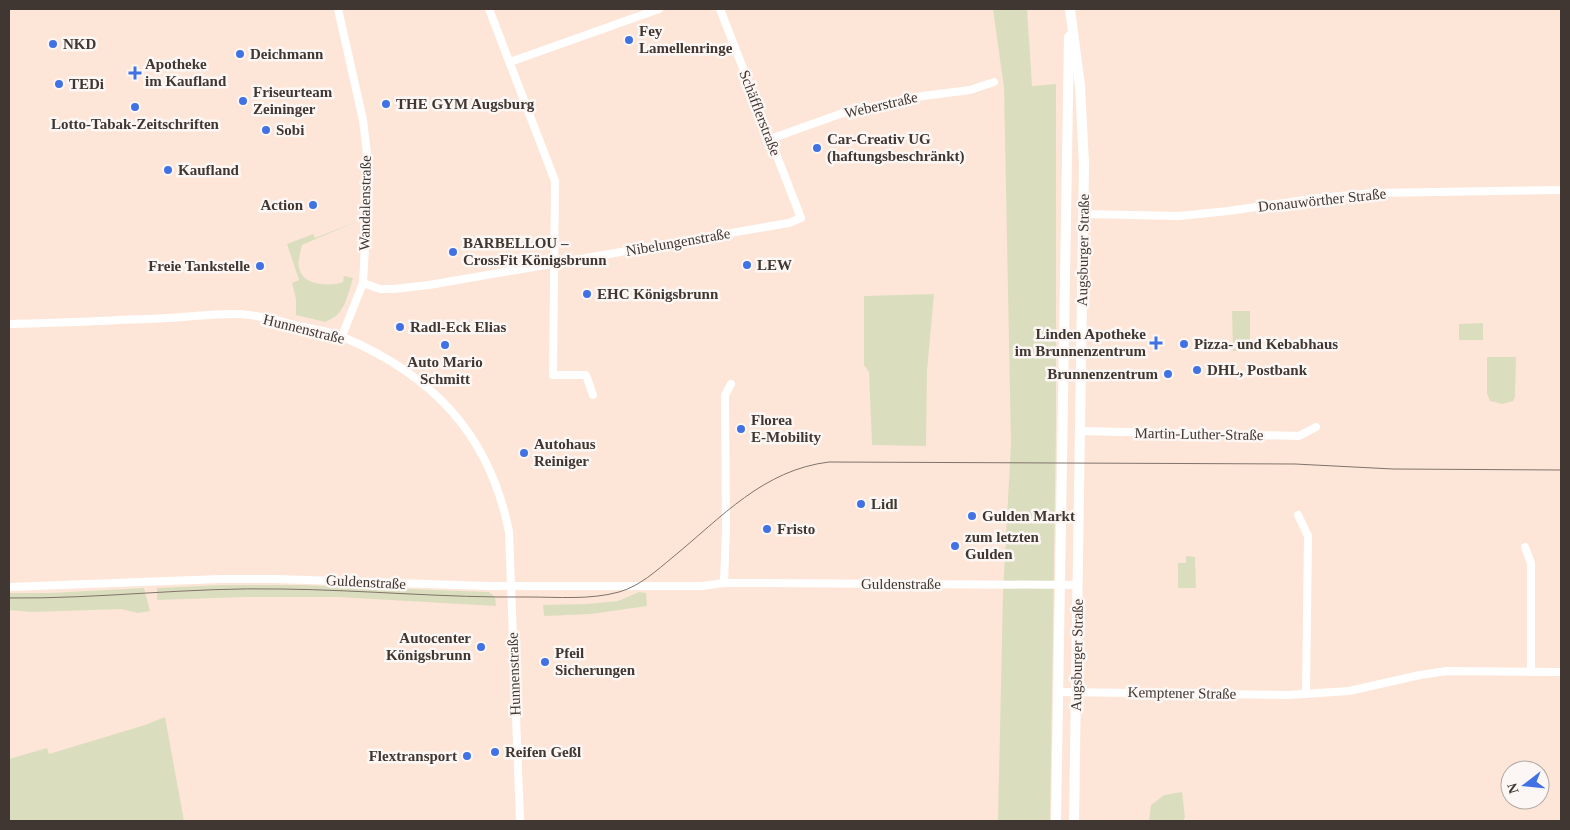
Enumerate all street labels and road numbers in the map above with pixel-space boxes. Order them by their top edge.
street label: Schäfflerstraße [736,68,784,158]
street label: Weberstraße [843,89,919,121]
street label: Wandalenstraße [356,155,374,251]
street label: Donauwörther Straße [1257,185,1387,215]
street label: Augsburger Straße [1074,193,1092,306]
street label: Nibelungenstraße [625,225,732,259]
street label: Hunnenstraße [262,311,347,347]
street label: Martin-Luther-Straße [1134,425,1264,443]
street label: Guldenstraße [326,572,407,592]
street label: Guldenstraße [861,576,941,592]
street label: Augsburger Straße [1068,598,1086,711]
street label: Hunnenstraße [505,632,523,716]
street label: Kemptener Straße [1128,684,1237,702]

